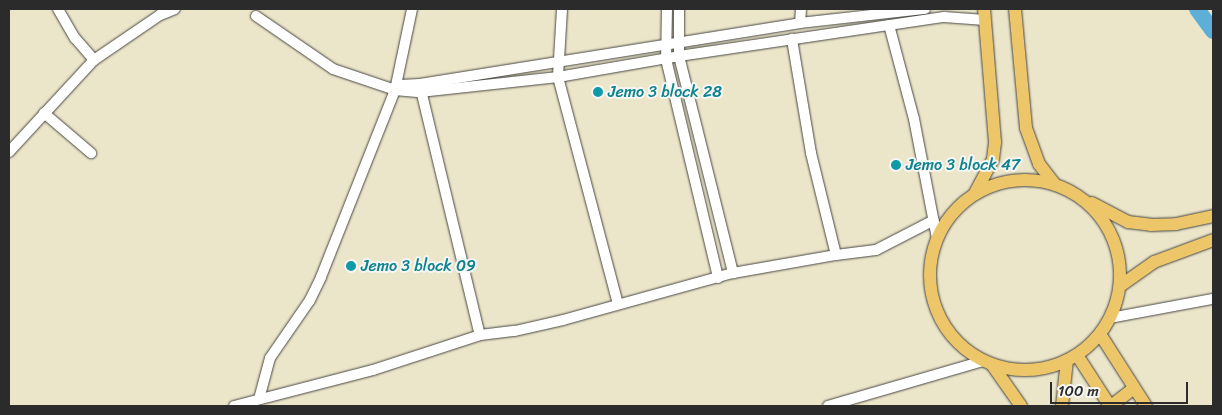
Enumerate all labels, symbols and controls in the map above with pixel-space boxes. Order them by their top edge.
place label: Jemo 3 block 28 [608,82,722,102]
marker: Jemo 3 block 28 [592,86,604,98]
place label: Jemo 3 block 47 [906,155,1020,175]
marker: Jemo 3 block 47 [890,159,902,171]
place label: Jemo 3 block 09 [361,256,476,276]
marker: Jemo 3 block 09 [345,260,357,272]
scale bar [1052,372,1190,404]
text: 100 m [1058,378,1099,404]

